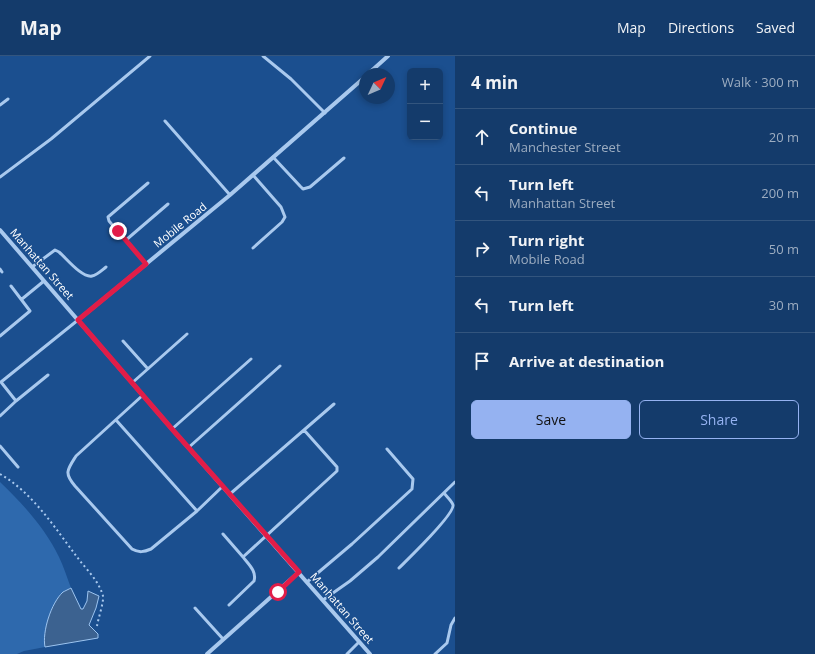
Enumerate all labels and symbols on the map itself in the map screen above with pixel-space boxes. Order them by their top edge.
north arrow [359,68,395,104]
street label: Mobile Road [150,199,209,251]
route end [109,222,127,240]
street label: Manhattan Street [7,225,78,303]
street label: Manhattan Street [307,569,378,647]
route start [269,583,287,601]

